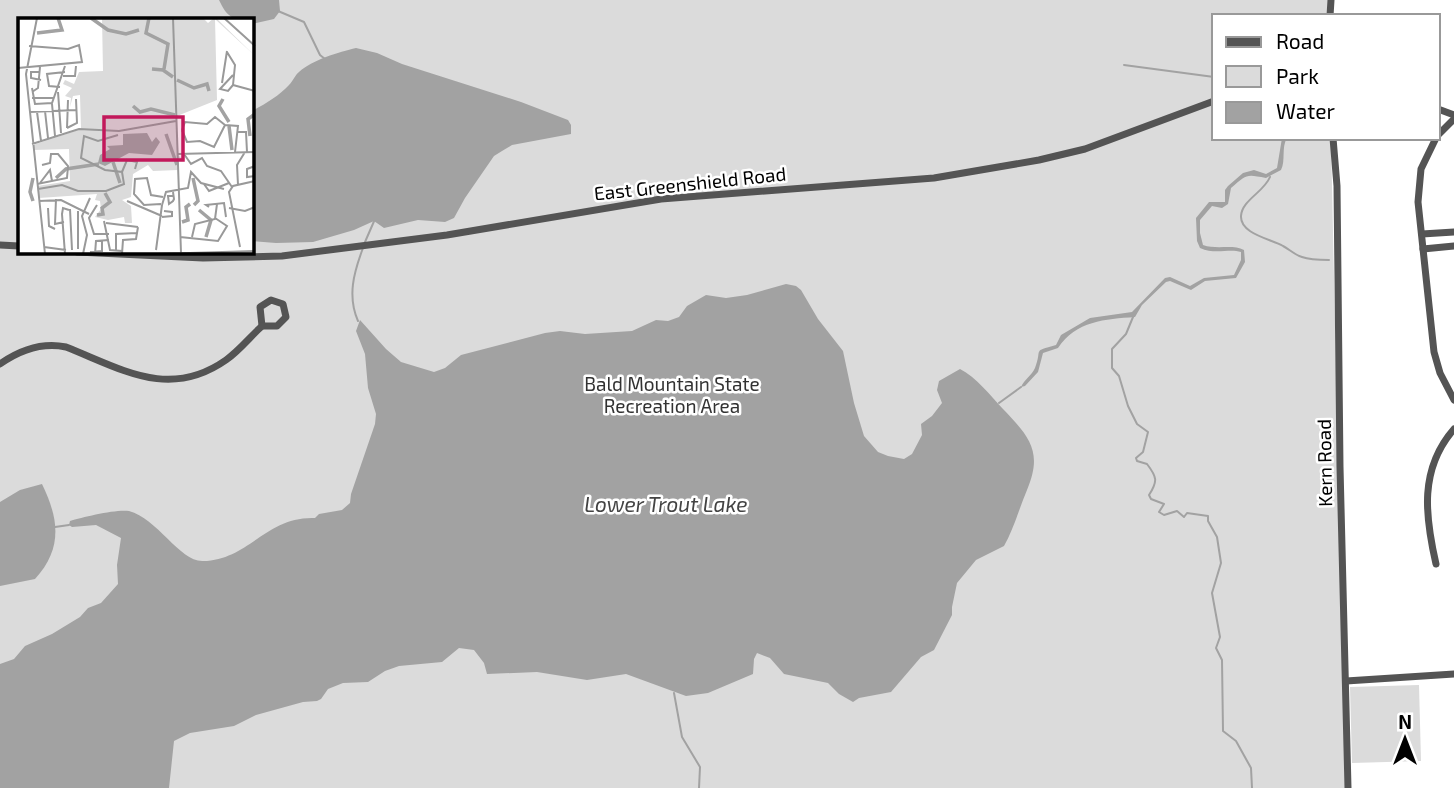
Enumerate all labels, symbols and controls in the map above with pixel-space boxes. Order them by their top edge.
legend [1212,14,1440,140]
inset map [18,18,254,254]
text: Road [1276,28,1324,53]
text: Park [1276,63,1319,88]
text: Water [1276,98,1335,123]
street label: East Greenshield Road [593,161,787,205]
park label: Bald Mountain State Recreation Area [584,372,760,417]
street label: Kern Road [1312,419,1336,507]
water label: Lower Trout Lake [584,491,748,516]
north arrow [1370,704,1440,774]
text: N [1398,710,1412,733]

